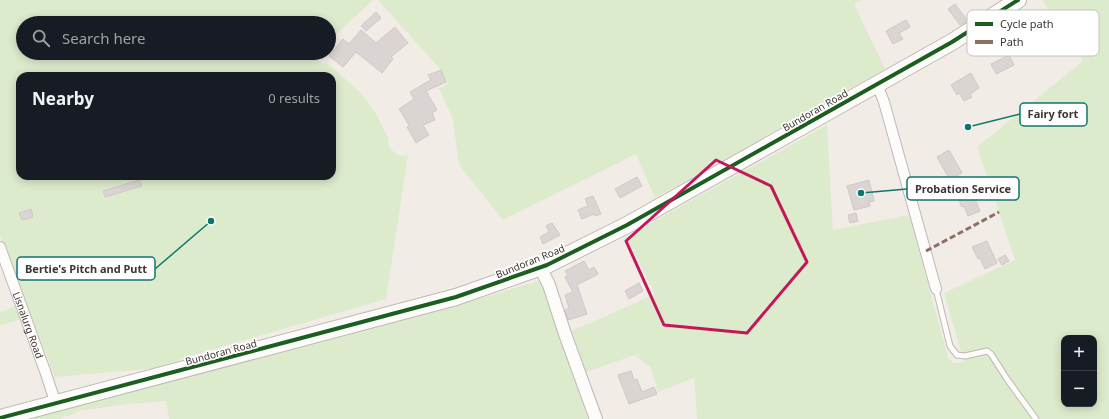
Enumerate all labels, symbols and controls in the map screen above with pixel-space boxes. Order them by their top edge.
legend [967,10,1099,56]
search box [16,16,336,60]
text: Cycle path [1000,16,1053,31]
icon: search [30,27,52,49]
text: Search here [62,28,145,48]
text: Path [1000,34,1024,49]
street label: Bundoran Road [780,86,850,134]
text: Nearby [32,87,94,110]
text: 0 results [268,89,320,107]
callout: Fairy fort [1020,103,1087,126]
text: Fairy fort [1028,106,1079,121]
callout: Probation Service [907,177,1019,200]
text: Probation Service [915,181,1012,196]
street label: Bundoran Road [493,241,567,281]
callout: Bertie's Pitch and Putt [17,257,155,280]
text: Bertie's Pitch and Putt [25,261,147,276]
street label: Lisnalurg Road [10,290,47,360]
map controls [1061,335,1097,407]
button: + [1061,335,1097,371]
street label: Bundoran Road [184,336,258,368]
button: − [1061,371,1097,407]

